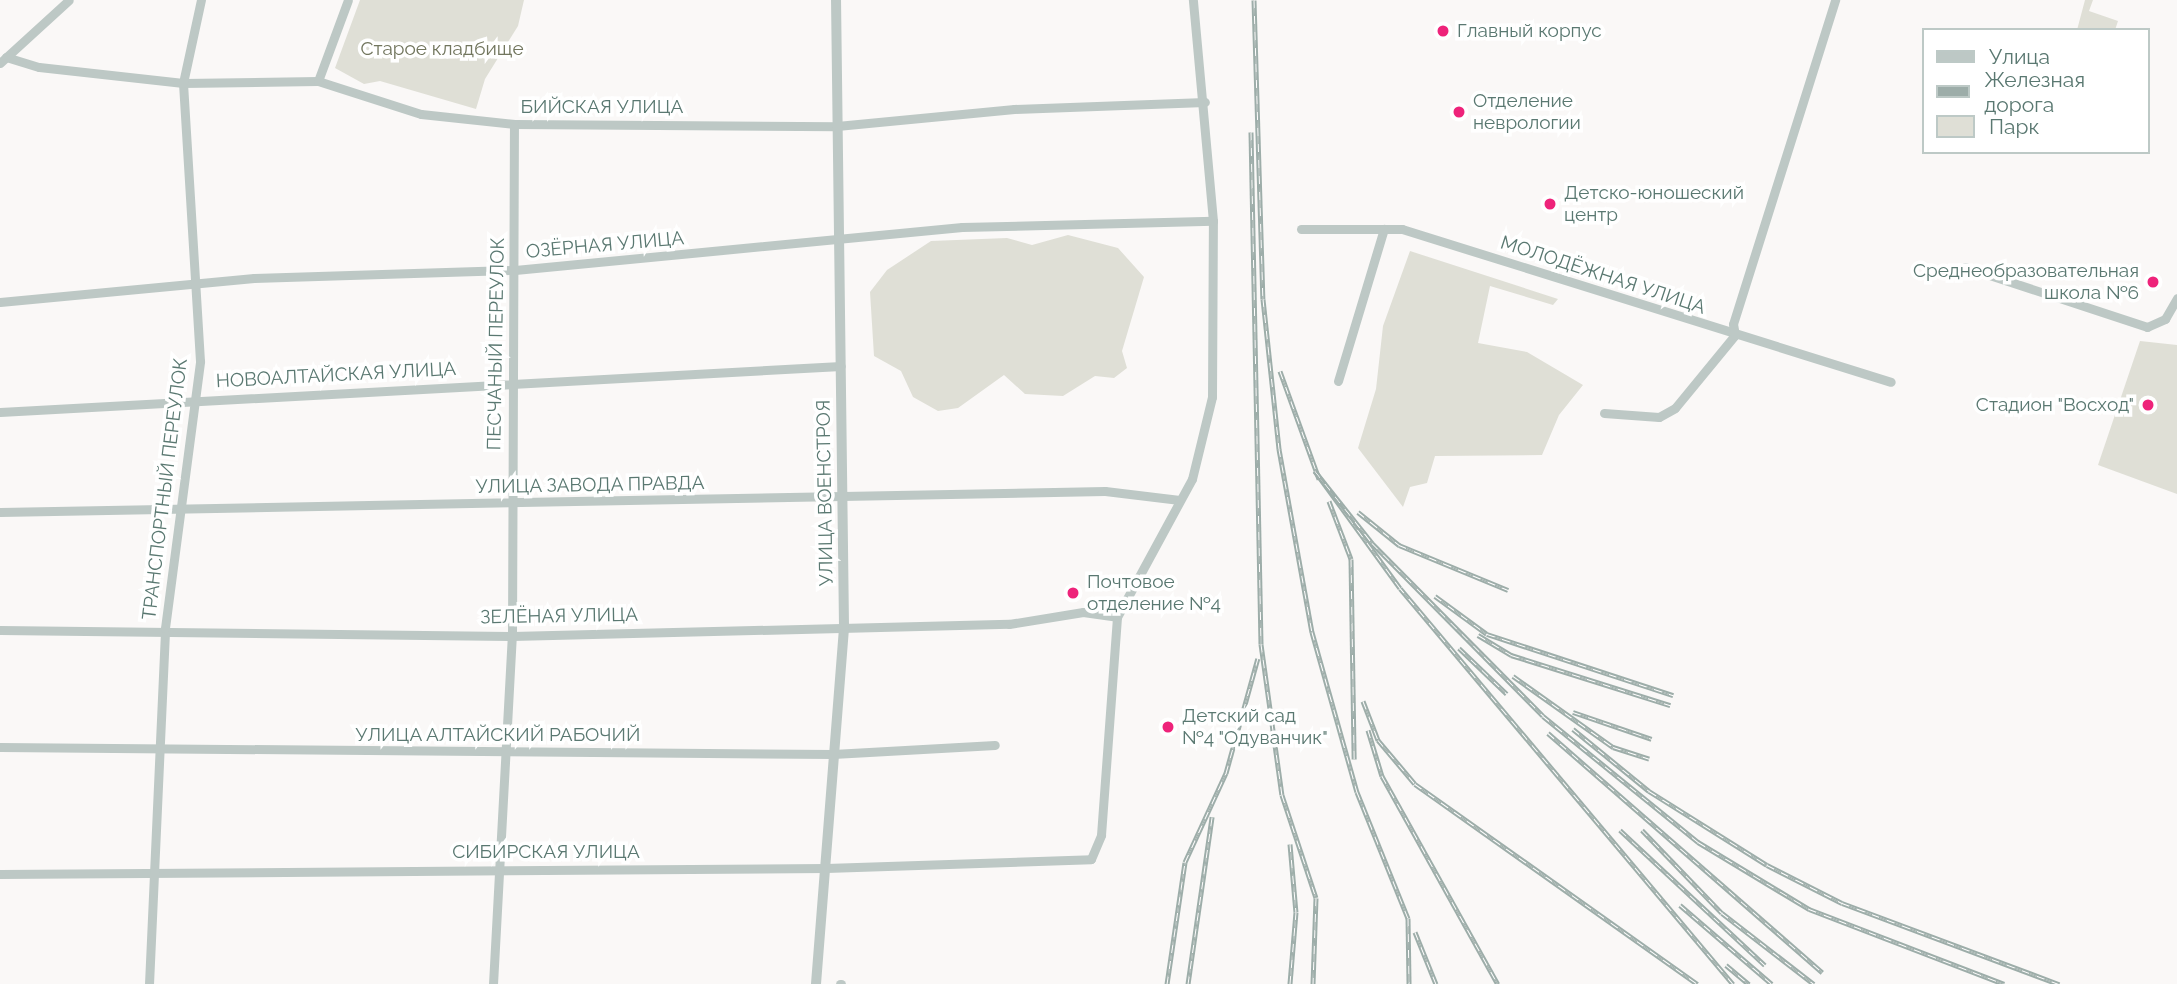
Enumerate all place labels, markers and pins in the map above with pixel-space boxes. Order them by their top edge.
place label: Главный корпус [1457,20,1602,42]
marker: Главный корпус [1435,23,1451,39]
place label: Отделение неврологии [1473,90,1581,134]
marker: Отделение неврологии [1451,104,1467,120]
place label: Детско-юношеский центр [1564,182,1744,226]
marker: Детско-юношеский центр [1542,196,1558,212]
place label: Среднеобразовательная школа №6 [1913,260,2139,304]
marker: Среднеобразовательная школа №6 [2145,274,2161,290]
place label: Стадион "Восход" [1975,394,2134,416]
marker: Стадион "Восход" [2140,397,2156,413]
place label: Почтовое отделение №4 [1087,571,1221,615]
marker: Почтовое отделение №4 [1065,585,1081,601]
place label: Детский сад №4 "Одуванчик" [1182,705,1328,749]
marker: Детский сад №4 "Одуванчик" [1160,719,1176,735]

